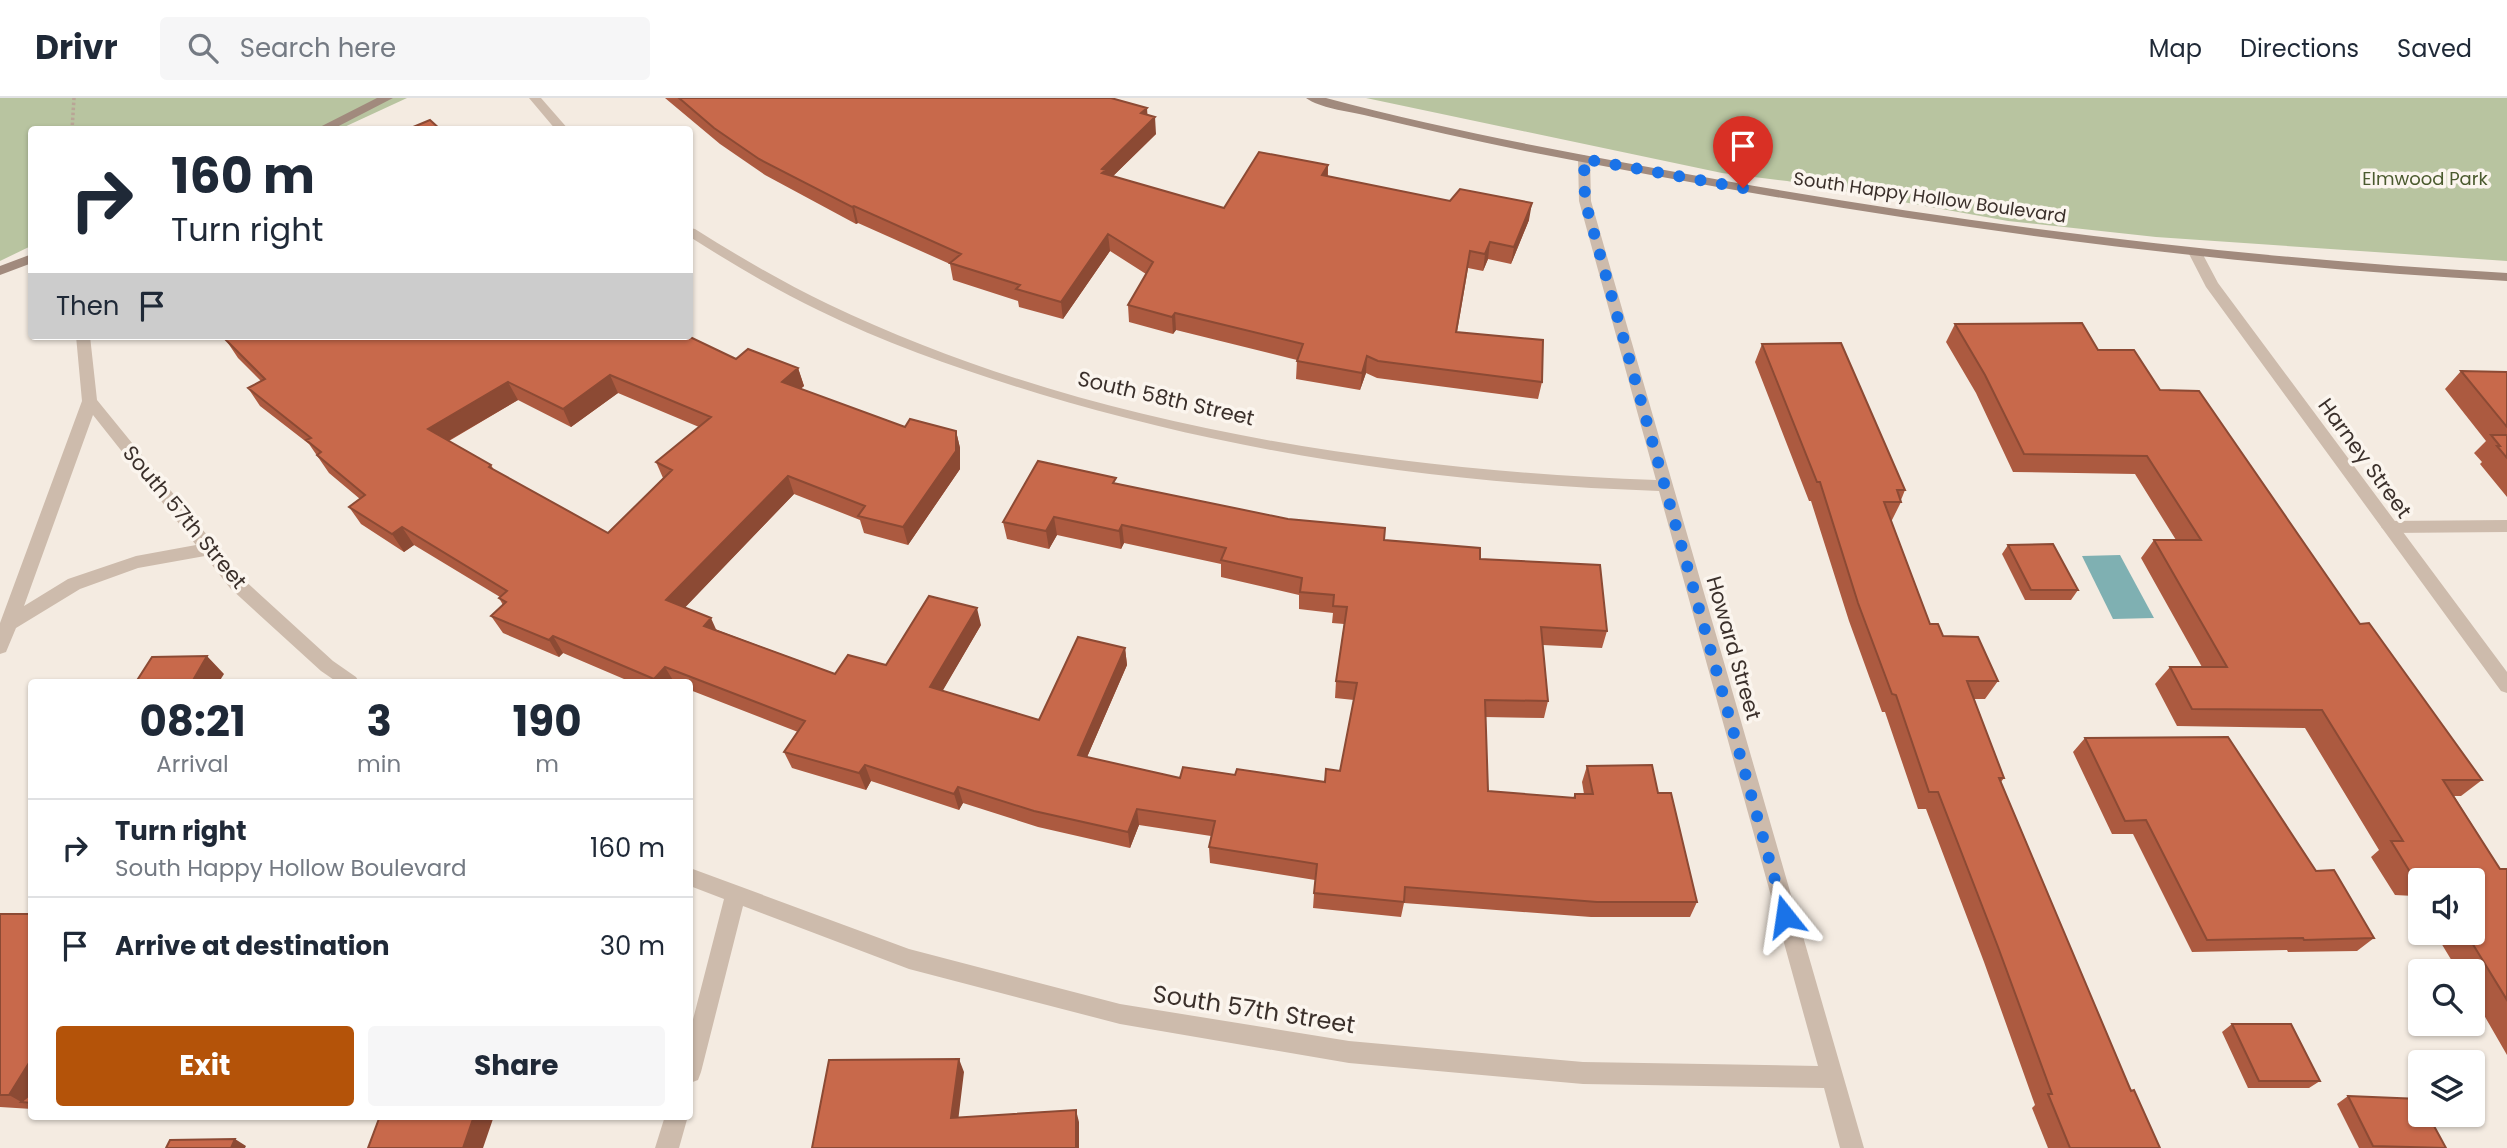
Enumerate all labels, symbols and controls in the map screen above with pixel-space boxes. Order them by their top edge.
search box [160,17,650,80]
text: Drivr [35,24,118,71]
icon: search [184,29,222,67]
text: Search here [240,30,396,66]
text: Map [2149,32,2202,65]
text: Directions [2240,32,2359,65]
text: Saved [2397,32,2472,65]
pin [1713,116,1773,188]
icon: arrive [1724,127,1762,165]
text: 160 m [171,142,315,210]
icon: right [56,154,147,245]
street label: South Happy Hollow Boulevard [1792,165,2068,229]
park label: Elmwood Park [2362,166,2488,191]
text: Turn right [171,207,323,252]
icon: arrive [133,287,171,325]
text: Then [56,288,119,324]
street label: South 58th Street [1075,364,1257,432]
street label: Harney Street [2312,392,2418,524]
street label: South 57th Street [116,439,254,595]
street label: Howard Street [1700,573,1768,723]
text: 08:21 [139,692,246,751]
text: 3 [366,692,392,751]
text: 190 [513,692,582,751]
text: Arrival [156,748,229,780]
text: min [357,748,401,780]
text: m [535,748,559,780]
text: Turn right [115,813,247,849]
icon: right [56,829,94,867]
text: 160 m [590,830,665,866]
text: South Happy Hollow Boulevard [115,852,467,884]
map controls [2408,868,2485,1127]
button: sound [2408,868,2485,945]
position arrow [1748,879,1822,953]
icon: arrive [56,927,94,965]
text: Arrive at destination [115,928,390,964]
text: 30 m [600,928,665,964]
button: search [2408,959,2485,1036]
street label: South 57th Street [1151,977,1357,1041]
button: Exit [56,1026,354,1106]
button: Share [368,1026,665,1106]
button: layers [2408,1050,2485,1127]

